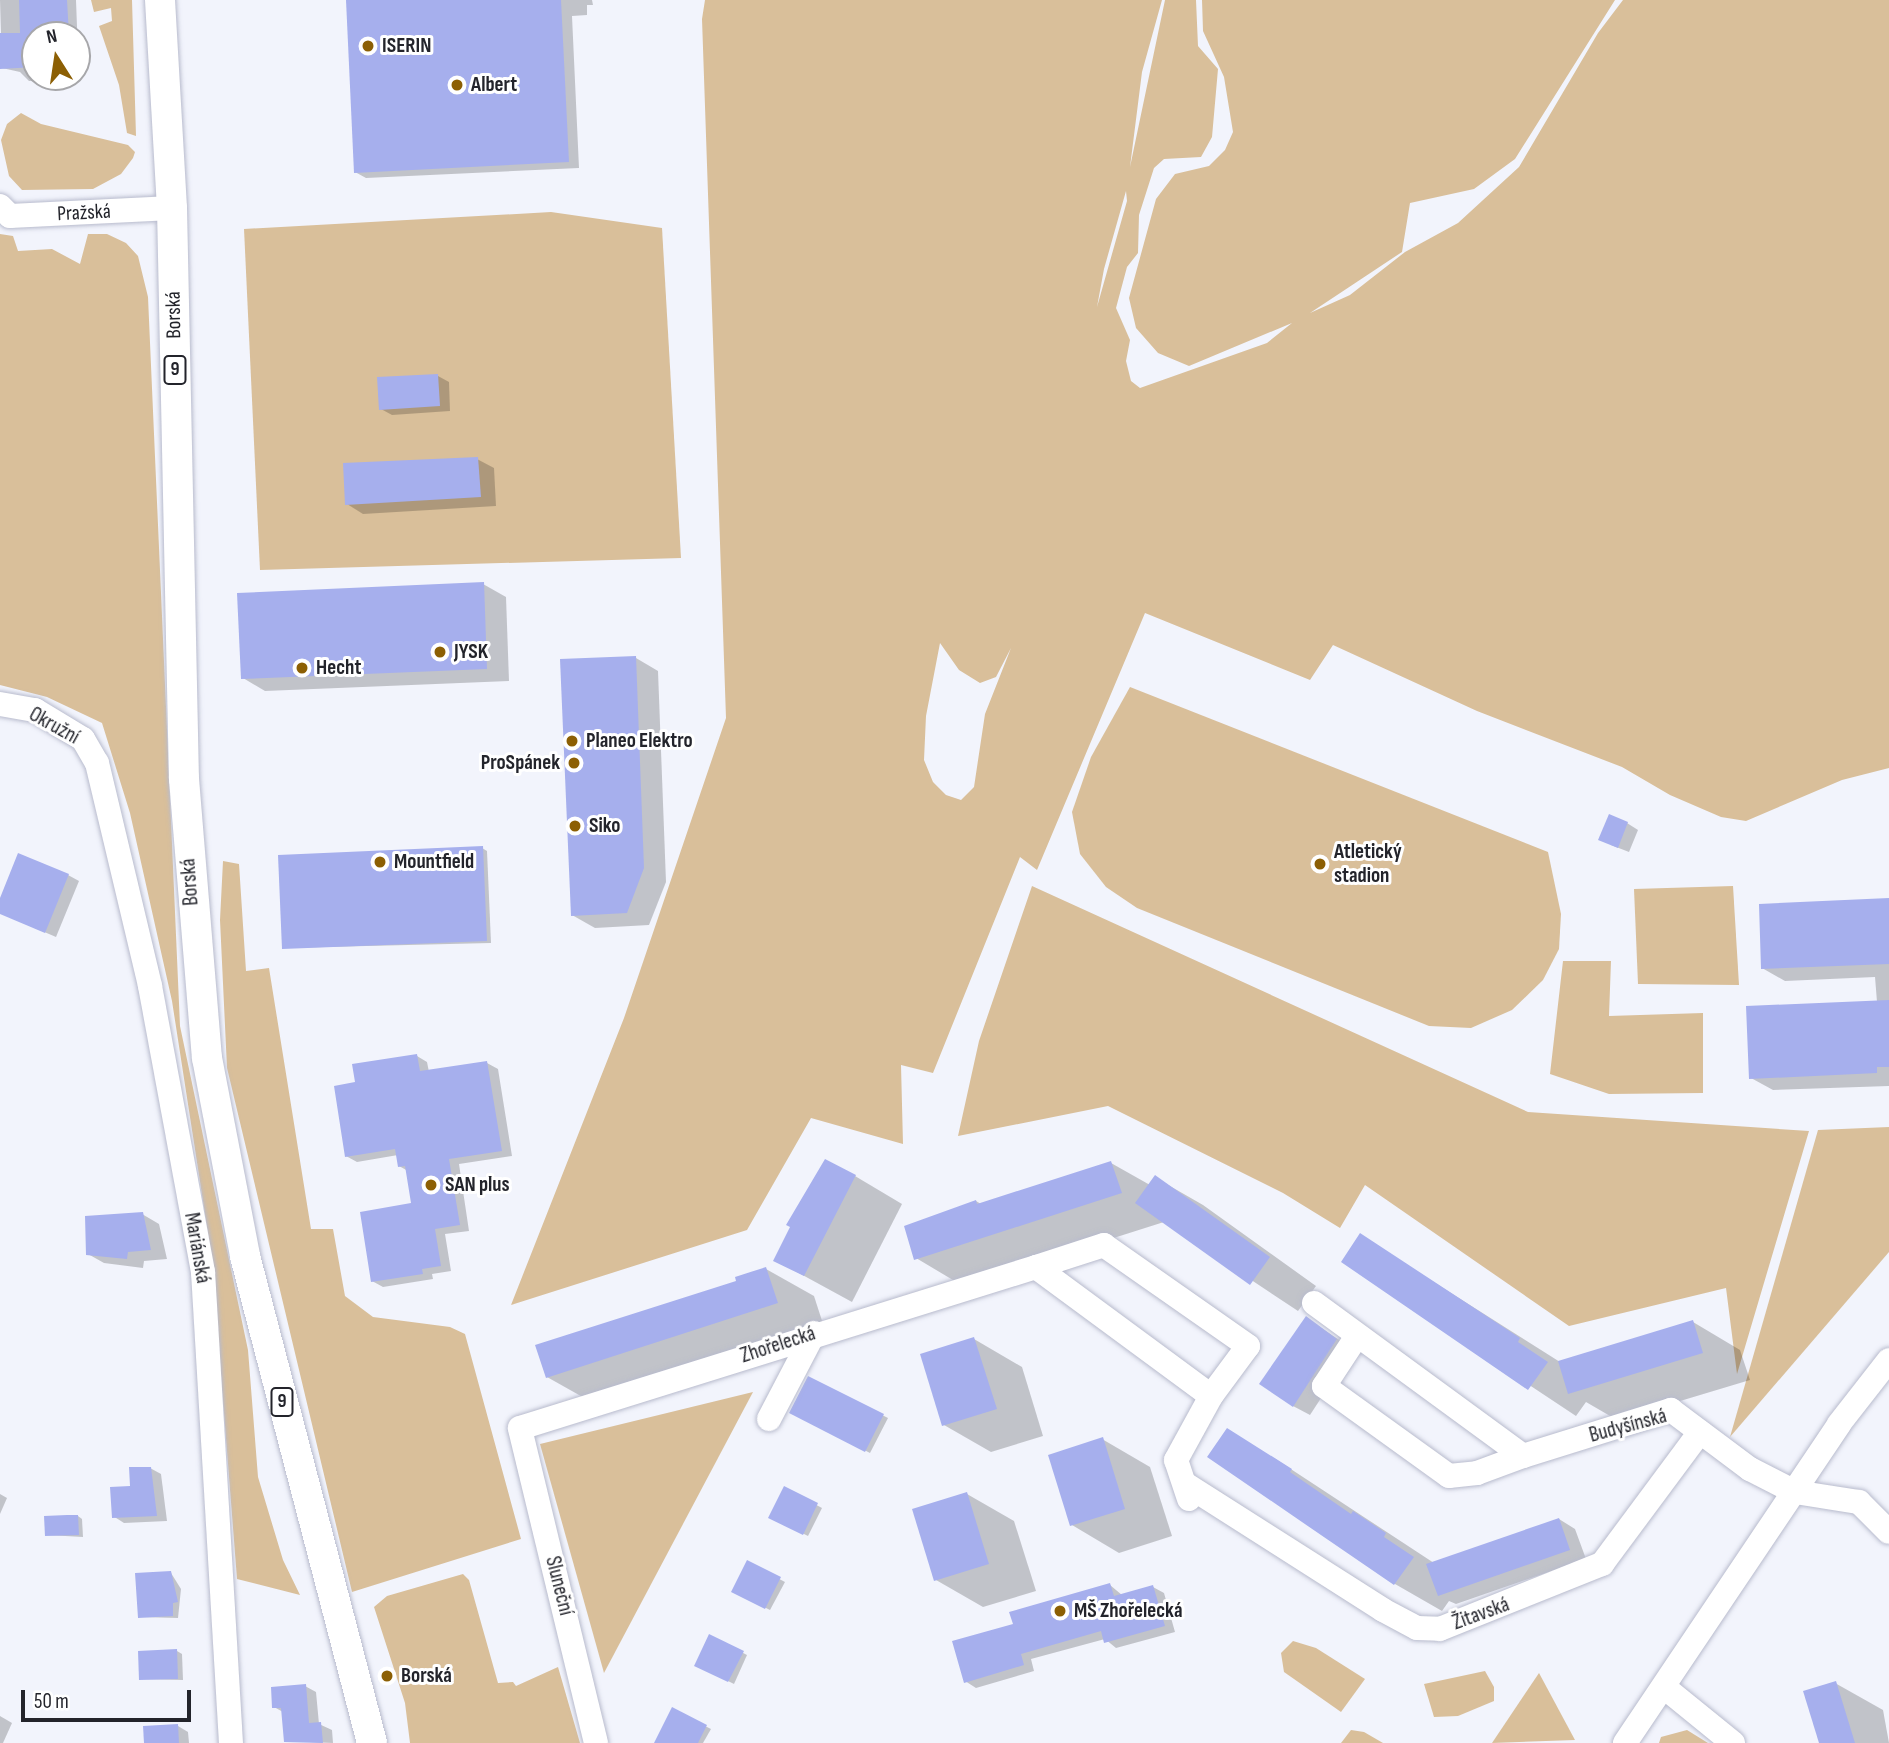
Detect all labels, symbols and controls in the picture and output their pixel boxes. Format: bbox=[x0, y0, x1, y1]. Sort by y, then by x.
north arrow bbox=[21, 21, 91, 91]
text: N bbox=[45, 25, 59, 49]
place label: ISERIN bbox=[382, 33, 431, 59]
marker: ISERIN bbox=[360, 38, 376, 54]
place label: Albert bbox=[471, 72, 517, 98]
marker: Albert bbox=[449, 77, 465, 93]
street label: Pražská bbox=[56, 199, 112, 227]
street label: Borská bbox=[161, 291, 187, 339]
road number: 9 bbox=[163, 354, 187, 386]
place label: JYSK bbox=[454, 639, 488, 665]
marker: JYSK bbox=[432, 644, 448, 660]
place label: Hecht bbox=[316, 655, 361, 681]
marker: Hecht bbox=[294, 660, 310, 676]
street label: Okružní bbox=[24, 702, 84, 750]
place label: Planeo Elektro bbox=[586, 728, 693, 754]
marker: Planeo Elektro bbox=[564, 733, 580, 749]
place label: ProSpánek bbox=[481, 750, 560, 776]
marker: ProSpánek bbox=[566, 755, 582, 771]
place label: Siko bbox=[589, 813, 620, 839]
marker: Siko bbox=[567, 818, 583, 834]
place label: Atletický stadion bbox=[1334, 839, 1402, 889]
place label: Mountfield bbox=[394, 849, 474, 875]
marker: Mountfield bbox=[372, 854, 388, 870]
marker: Atletický stadion bbox=[1312, 856, 1328, 872]
street label: Borská bbox=[176, 857, 204, 907]
place label: SAN plus bbox=[445, 1172, 510, 1198]
marker: SAN plus bbox=[423, 1177, 439, 1193]
street label: Mariánská bbox=[178, 1211, 216, 1285]
street label: Zhořelecká bbox=[737, 1321, 819, 1369]
road number: 9 bbox=[270, 1386, 294, 1418]
street label: Budyšínská bbox=[1587, 1404, 1669, 1448]
street label: Sluneční bbox=[539, 1554, 579, 1618]
street label: Žitavská bbox=[1449, 1592, 1513, 1636]
place label: MŠ Zhořelecká bbox=[1074, 1598, 1182, 1624]
marker: MŠ Zhořelecká bbox=[1052, 1603, 1068, 1619]
place label: Borská bbox=[401, 1663, 452, 1689]
marker: Borská bbox=[379, 1668, 395, 1684]
scale bar bbox=[24, 1676, 194, 1720]
text: 50 m bbox=[34, 1689, 69, 1714]

